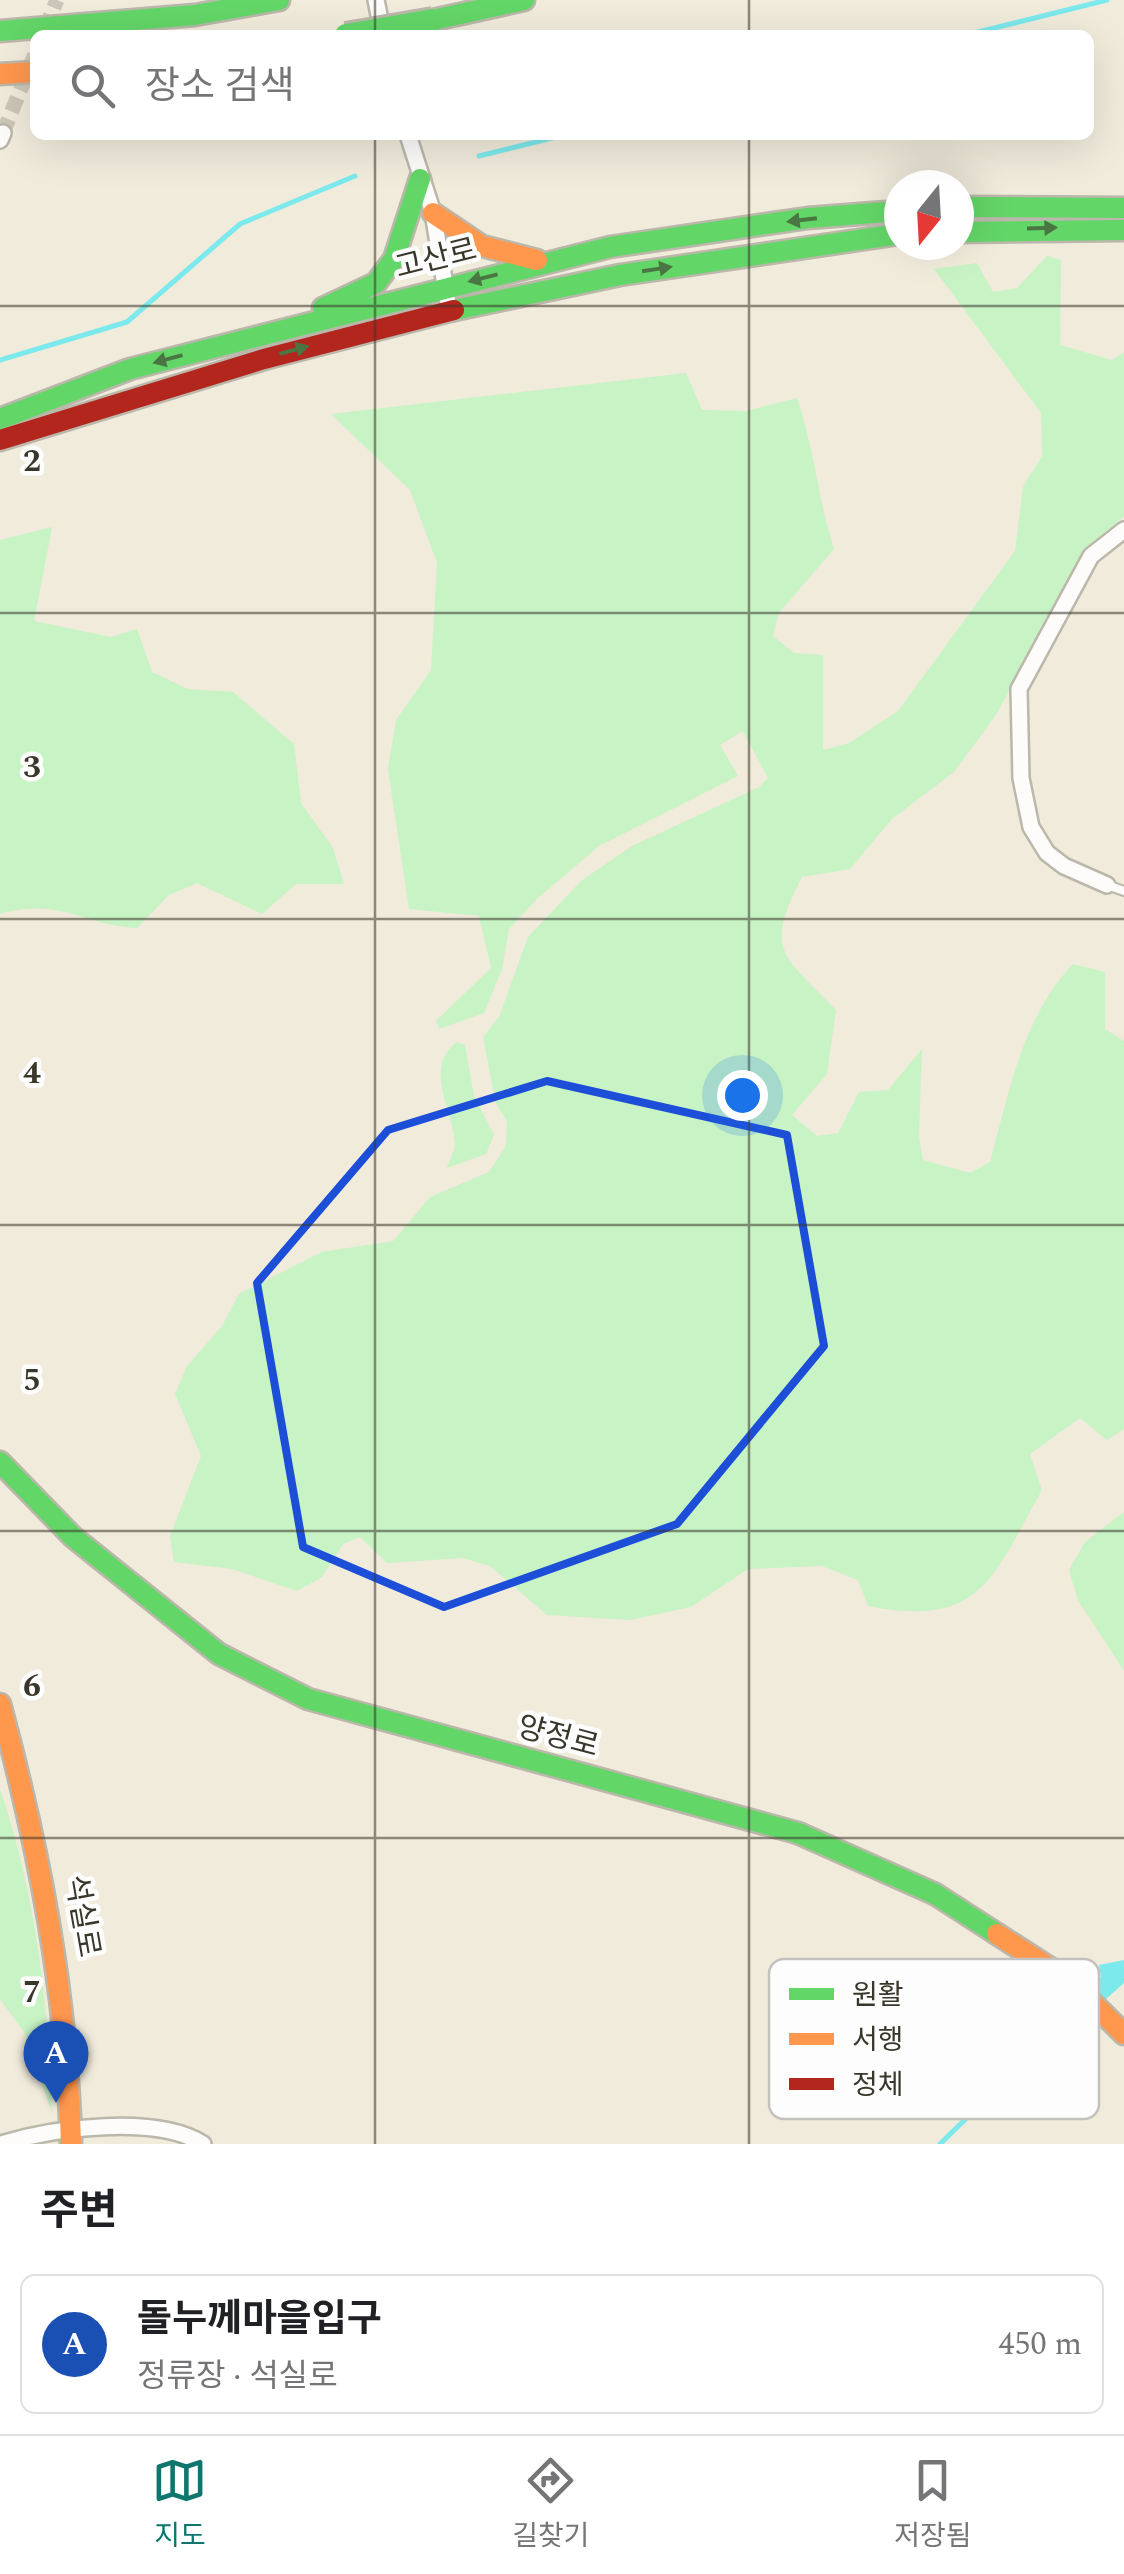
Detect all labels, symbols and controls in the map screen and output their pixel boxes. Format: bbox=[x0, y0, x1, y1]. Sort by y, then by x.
search box bbox=[30, 30, 1094, 140]
icon: search bbox=[65, 58, 120, 113]
text: 장소 검색 bbox=[145, 58, 294, 116]
north arrow bbox=[884, 170, 974, 260]
one-way arrow bbox=[785, 212, 817, 228]
one-way arrow bbox=[1026, 220, 1058, 236]
street label: 고산로 bbox=[390, 227, 482, 291]
one-way arrow bbox=[642, 260, 674, 276]
one-way arrow bbox=[467, 271, 498, 286]
one-way arrow bbox=[279, 341, 310, 357]
one-way arrow bbox=[152, 351, 183, 367]
text: 2 bbox=[23, 437, 41, 486]
text: 3 bbox=[23, 743, 41, 792]
text: 4 bbox=[23, 1049, 41, 1098]
your location bbox=[717, 1070, 768, 1121]
text: 5 bbox=[23, 1356, 41, 1405]
text: 6 bbox=[23, 1662, 41, 1711]
street label: 양정로 bbox=[512, 1704, 604, 1770]
street label: 석실로 bbox=[52, 1871, 112, 1961]
legend bbox=[769, 1959, 1099, 2119]
text: 7 bbox=[23, 1968, 41, 2017]
text: 원활 bbox=[852, 1974, 904, 2017]
text: 서행 bbox=[852, 2019, 904, 2062]
pin: A bbox=[23, 2020, 88, 2103]
text: 정체 bbox=[852, 2064, 904, 2107]
text: 주변 bbox=[40, 2180, 117, 2243]
text: 돌누께마을입구 bbox=[137, 2291, 382, 2349]
text: A bbox=[62, 2320, 87, 2369]
text: 450 m bbox=[998, 2320, 1082, 2369]
text: 정류장 · 석실로 bbox=[137, 2352, 338, 2401]
tab: 지도 bbox=[152, 2453, 207, 2558]
tab: 길찾기 bbox=[512, 2453, 590, 2558]
tab: 저장됨 bbox=[894, 2453, 972, 2558]

